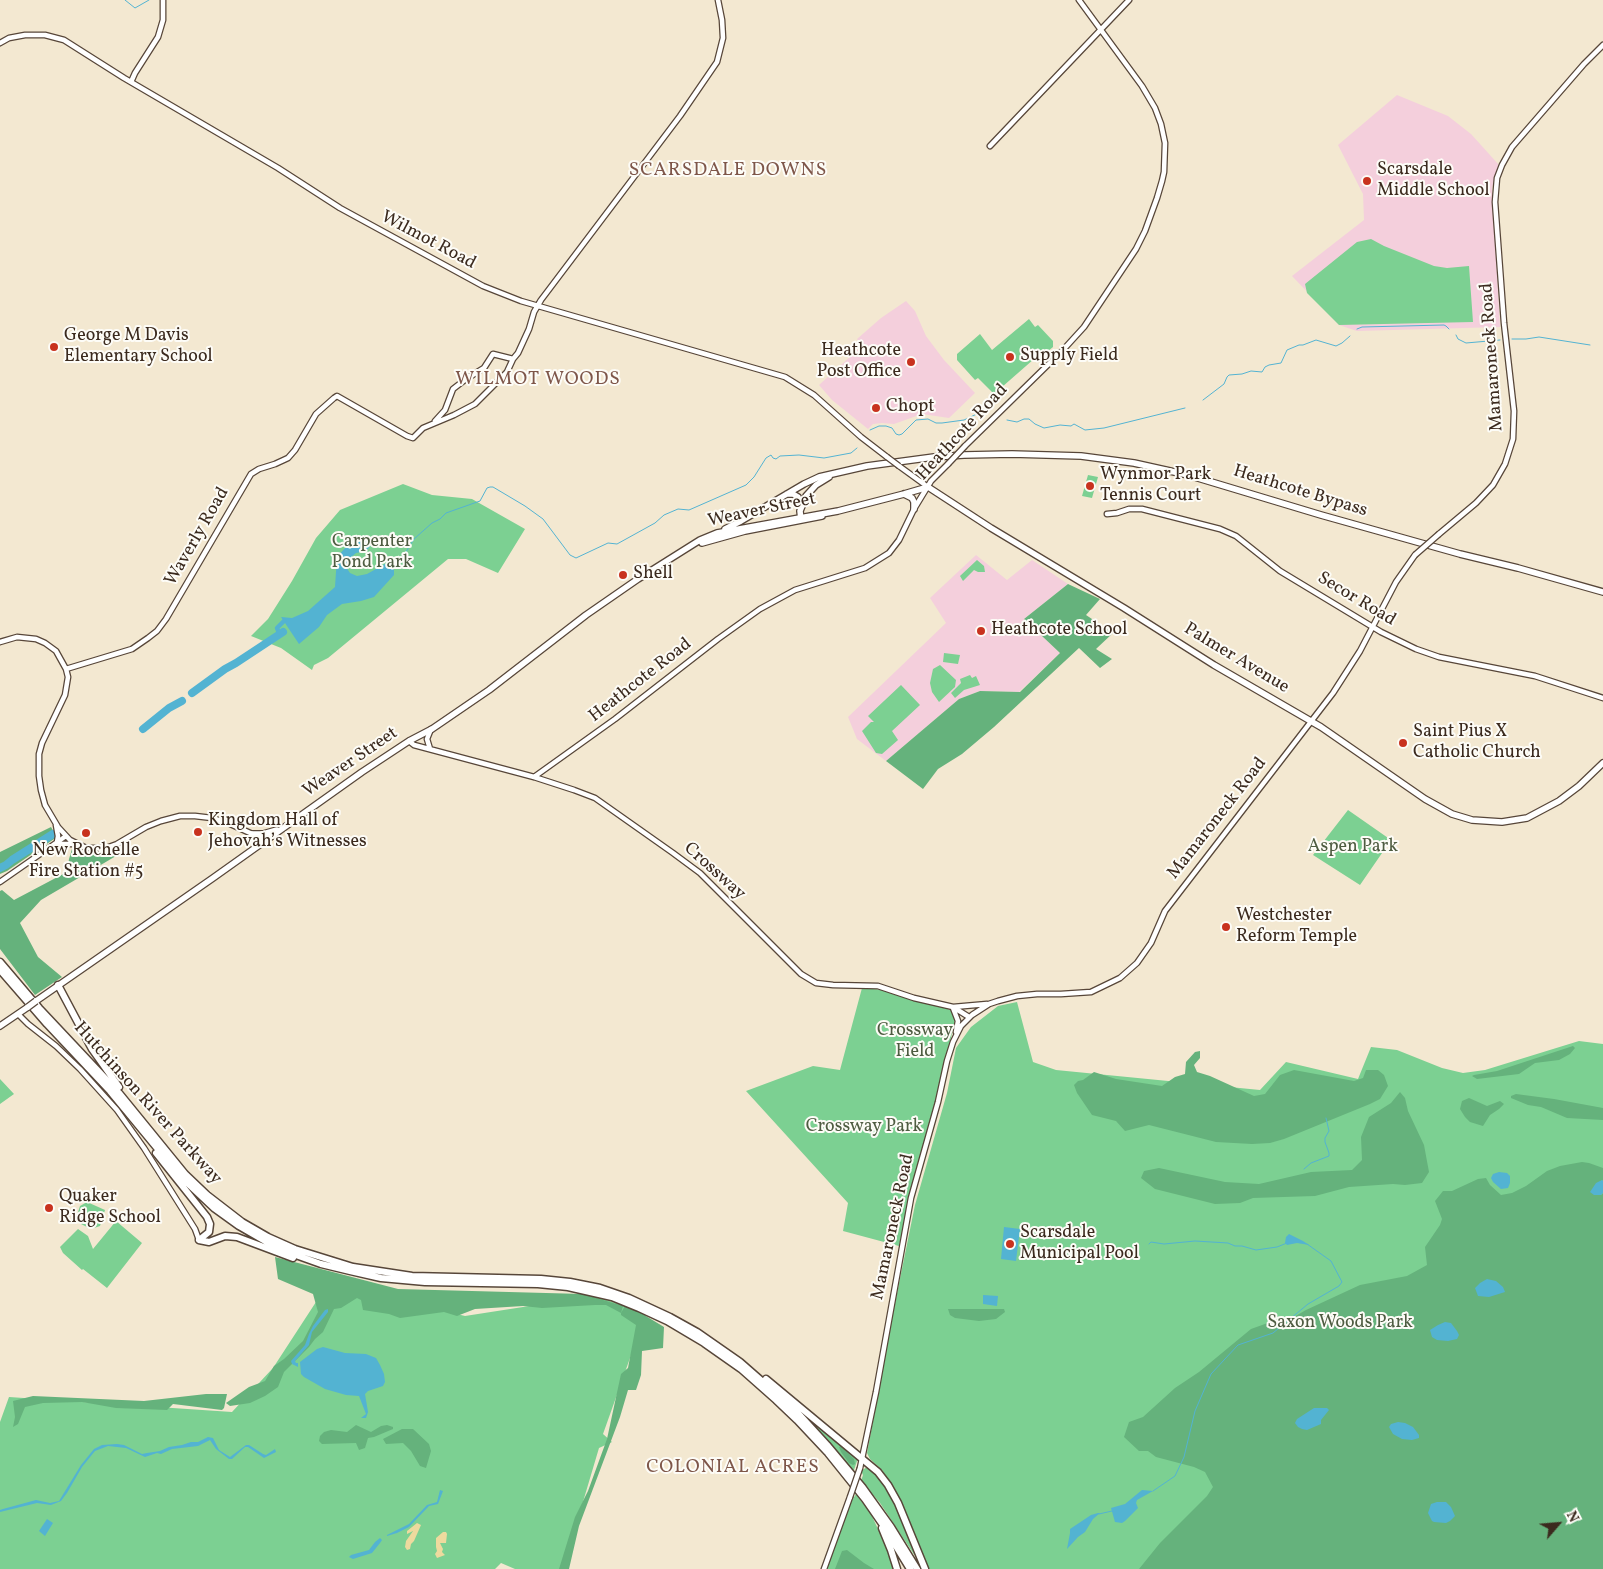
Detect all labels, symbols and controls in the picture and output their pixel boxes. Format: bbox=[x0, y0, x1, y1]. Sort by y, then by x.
place label: Scarsdale Middle School bbox=[1377, 160, 1490, 202]
district label: SCARSDALE DOWNS bbox=[627, 161, 829, 183]
marker: Scarsdale Middle School bbox=[1361, 175, 1373, 187]
street label: Wilmot Road bbox=[377, 207, 479, 275]
street label: Mamaroneck Road bbox=[1477, 282, 1509, 432]
place label: George M Davis Elementary School bbox=[64, 326, 213, 368]
marker: George M Davis Elementary School bbox=[48, 341, 60, 353]
place label: Heathcote Post Office bbox=[817, 341, 901, 384]
place label: Supply Field bbox=[1020, 346, 1118, 368]
marker: Supply Field bbox=[1004, 351, 1016, 363]
marker: Heathcote Post Office bbox=[905, 356, 917, 368]
district label: WILMOT WOODS bbox=[454, 370, 622, 392]
street label: Heathcote Road bbox=[913, 380, 1013, 486]
place label: Chopt bbox=[886, 397, 935, 419]
marker: Chopt bbox=[870, 402, 882, 414]
street label: Heathcote Bypass bbox=[1230, 461, 1370, 523]
place label: Wynmor Park Tennis Court bbox=[1100, 465, 1211, 508]
marker: Wynmor Park Tennis Court bbox=[1084, 480, 1096, 492]
street label: Waverly Road bbox=[161, 484, 235, 590]
street label: Weaver Street bbox=[706, 489, 818, 533]
park label: Carpenter Pond Park bbox=[332, 532, 412, 574]
place label: Shell bbox=[633, 564, 673, 586]
street label: Secor Road bbox=[1313, 568, 1399, 632]
marker: Shell bbox=[617, 569, 629, 581]
street label: Palmer Avenue bbox=[1179, 619, 1293, 699]
place label: Heathcote School bbox=[991, 620, 1127, 642]
marker: Heathcote School bbox=[975, 625, 987, 637]
street label: Heathcote Road bbox=[585, 634, 697, 728]
place label: Saint Pius X Catholic Church bbox=[1413, 722, 1541, 764]
street label: Weaver Street bbox=[299, 723, 403, 803]
marker: Saint Pius X Catholic Church bbox=[1397, 737, 1409, 749]
street label: Mamaroneck Road bbox=[1164, 754, 1272, 884]
place label: Kingdom Hall of Jehovah’s Witnesses bbox=[208, 811, 367, 854]
marker: Kingdom Hall of Jehovah’s Witnesses bbox=[192, 826, 204, 838]
marker: New Rochelle Fire Station #5 bbox=[80, 827, 92, 839]
park label: Aspen Park bbox=[1308, 837, 1398, 859]
street label: Crossway bbox=[679, 839, 749, 905]
place label: New Rochelle Fire Station #5 bbox=[29, 841, 143, 884]
place label: Westchester Reform Temple bbox=[1236, 906, 1357, 949]
marker: Westchester Reform Temple bbox=[1220, 921, 1232, 933]
street label: Hutchinson River Parkway bbox=[68, 1018, 226, 1190]
park label: Crossway Field bbox=[877, 1021, 953, 1064]
park label: Crossway Park bbox=[806, 1117, 922, 1139]
street label: Mamaroneck Road bbox=[868, 1152, 920, 1302]
place label: Quaker Ridge School bbox=[59, 1187, 161, 1230]
marker: Quaker Ridge School bbox=[43, 1202, 55, 1214]
place label: Scarsdale Municipal Pool bbox=[1020, 1223, 1139, 1266]
marker: Scarsdale Municipal Pool bbox=[1004, 1238, 1016, 1250]
park label: Saxon Woods Park bbox=[1267, 1313, 1413, 1335]
district label: COLONIAL ACRES bbox=[645, 1458, 821, 1480]
north arrow bbox=[1533, 1499, 1583, 1549]
text: N bbox=[1561, 1508, 1583, 1526]

